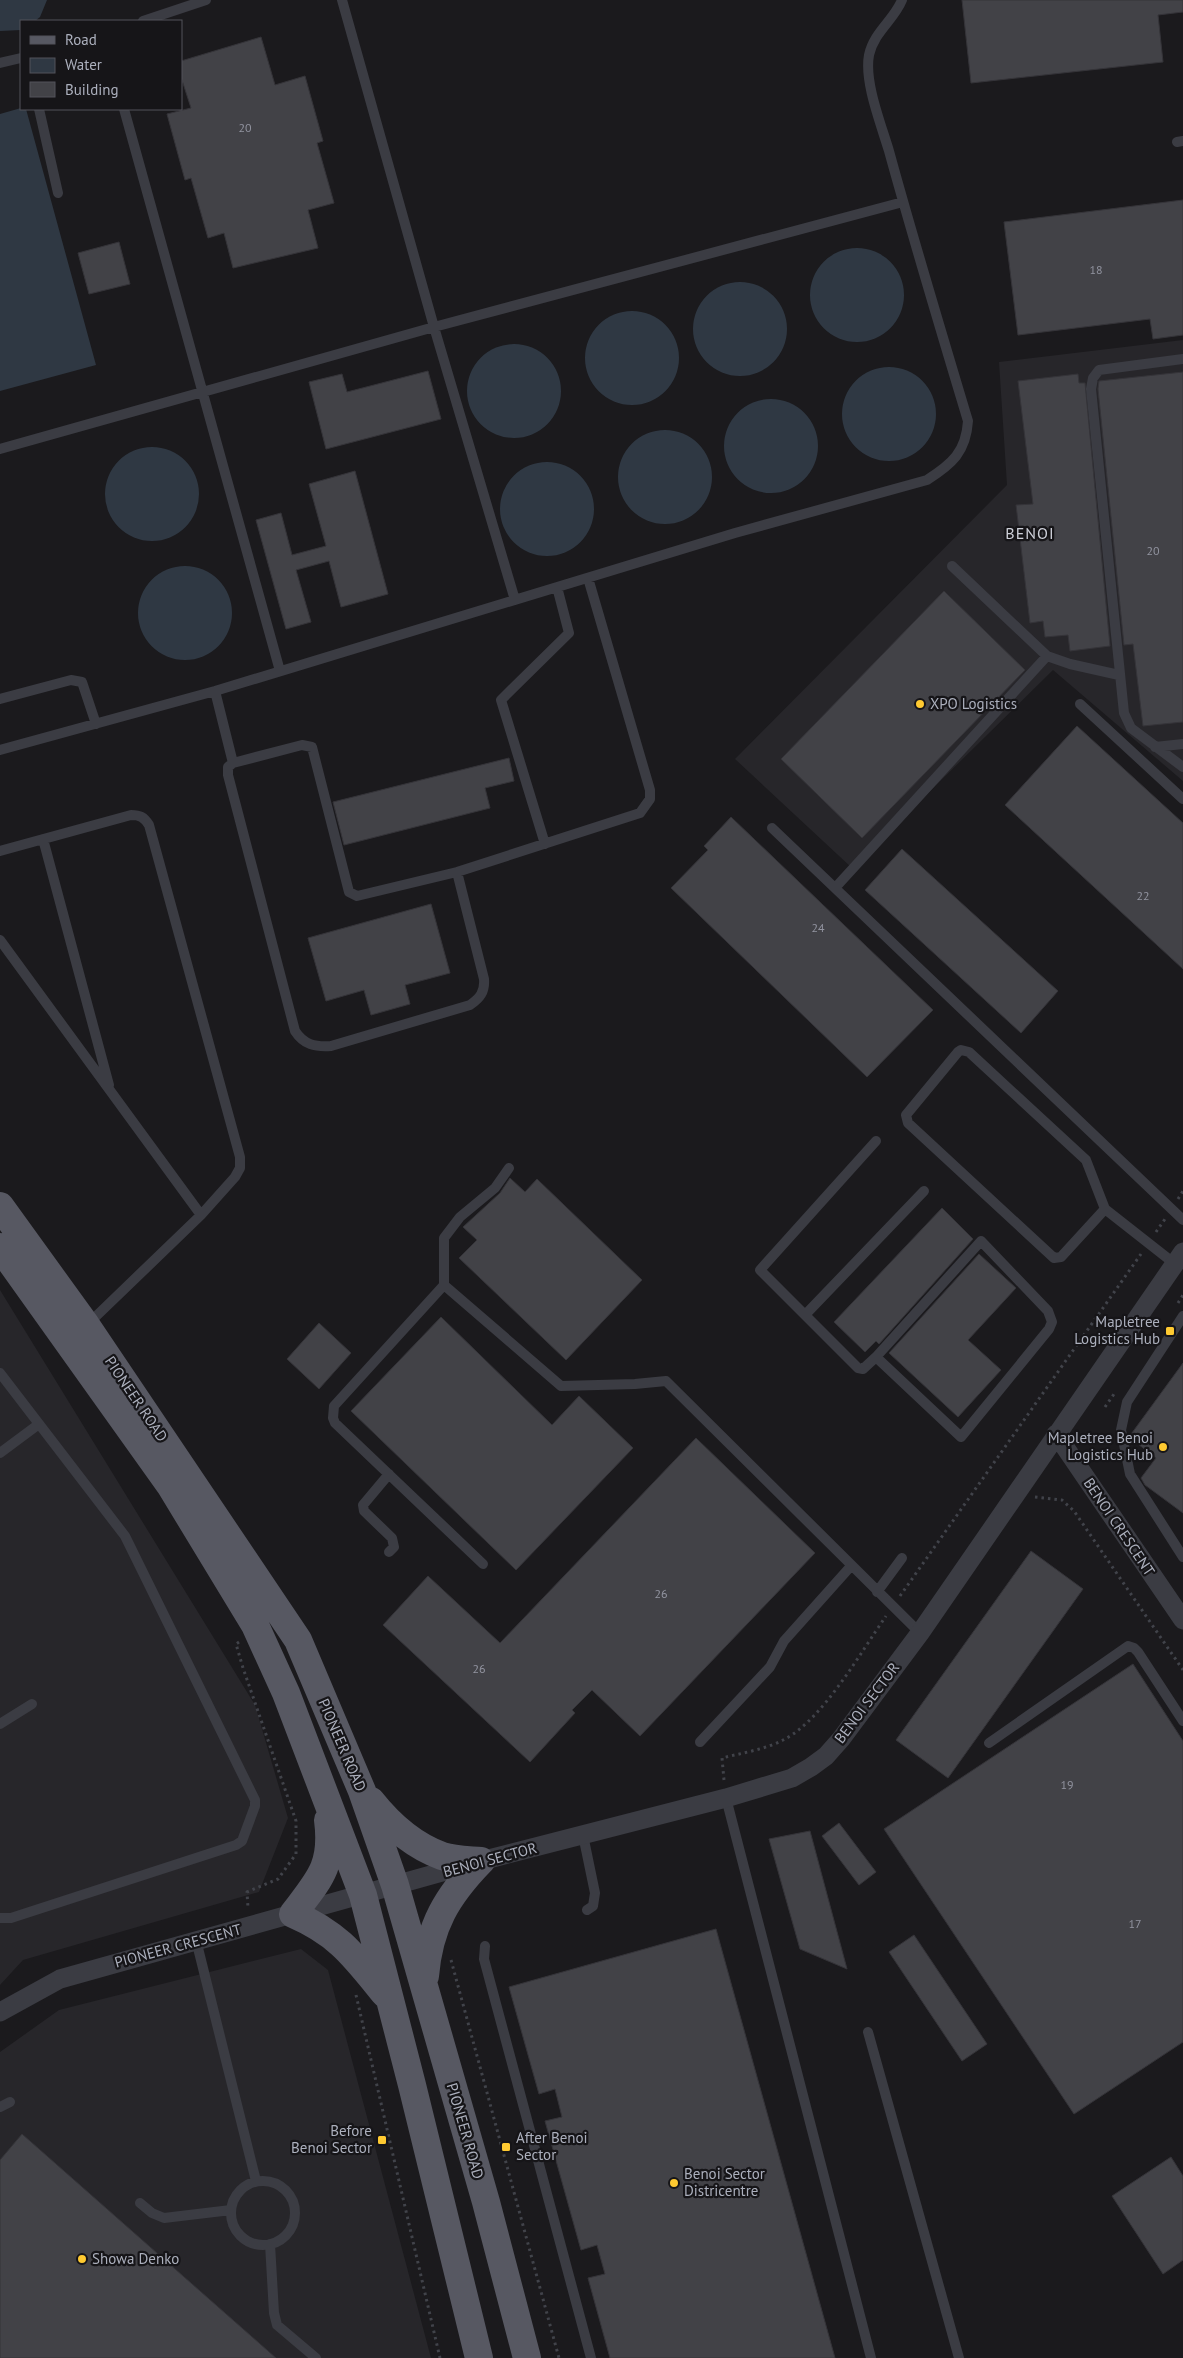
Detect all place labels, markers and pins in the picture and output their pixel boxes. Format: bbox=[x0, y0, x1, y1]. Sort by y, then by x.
place label: XPO Logistics bbox=[930, 694, 1017, 713]
marker: XPO Logistics bbox=[914, 698, 926, 710]
place label: Mapletree Logistics Hub bbox=[1074, 1312, 1160, 1348]
marker: Mapletree Logistics Hub bbox=[1164, 1325, 1176, 1337]
place label: Mapletree Benoi Logistics Hub bbox=[1048, 1428, 1153, 1464]
marker: Mapletree Benoi Logistics Hub bbox=[1157, 1441, 1169, 1453]
place label: Before Benoi Sector bbox=[291, 2121, 372, 2157]
place label: After Benoi Sector bbox=[516, 2128, 588, 2164]
marker: Before Benoi Sector bbox=[376, 2134, 388, 2146]
marker: After Benoi Sector bbox=[500, 2141, 512, 2153]
place label: Benoi Sector Districentre bbox=[684, 2164, 765, 2200]
marker: Benoi Sector Districentre bbox=[668, 2177, 680, 2189]
place label: Showa Denko bbox=[92, 2249, 179, 2268]
marker: Showa Denko bbox=[76, 2253, 88, 2265]

